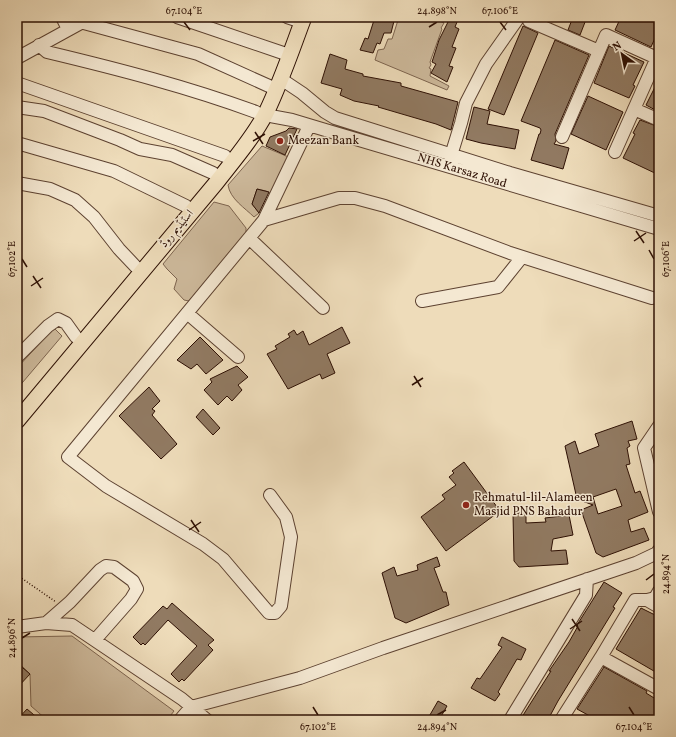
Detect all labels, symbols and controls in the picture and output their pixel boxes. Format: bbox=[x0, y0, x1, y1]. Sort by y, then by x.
text: 67.104°E bbox=[166, 4, 202, 18]
text: 24.898°N bbox=[417, 4, 458, 18]
text: 67.106°E bbox=[482, 4, 518, 18]
north arrow bbox=[602, 34, 642, 74]
text: N bbox=[610, 38, 625, 55]
place label: Meezan Bank bbox=[288, 133, 359, 149]
marker: Meezan Bank bbox=[275, 136, 285, 146]
street label: NHS Karsaz Road bbox=[415, 150, 509, 192]
street label: اسٹیڈیم روڈ bbox=[156, 206, 200, 253]
text: 67.102°E bbox=[5, 241, 19, 277]
text: 67.106°E bbox=[659, 241, 673, 277]
place label: Rehmatul-lil-Alameen Masjid PNS Bahadur bbox=[474, 490, 593, 520]
marker: Rehmatul-lil-Alameen Masjid PNS Bahadur bbox=[461, 500, 471, 510]
text: 24.894°N bbox=[659, 553, 673, 594]
text: 24.896°N bbox=[5, 617, 19, 658]
text: 67.102°E bbox=[300, 720, 336, 734]
text: 24.894°N bbox=[417, 720, 458, 734]
text: 67.104°E bbox=[616, 720, 652, 734]

